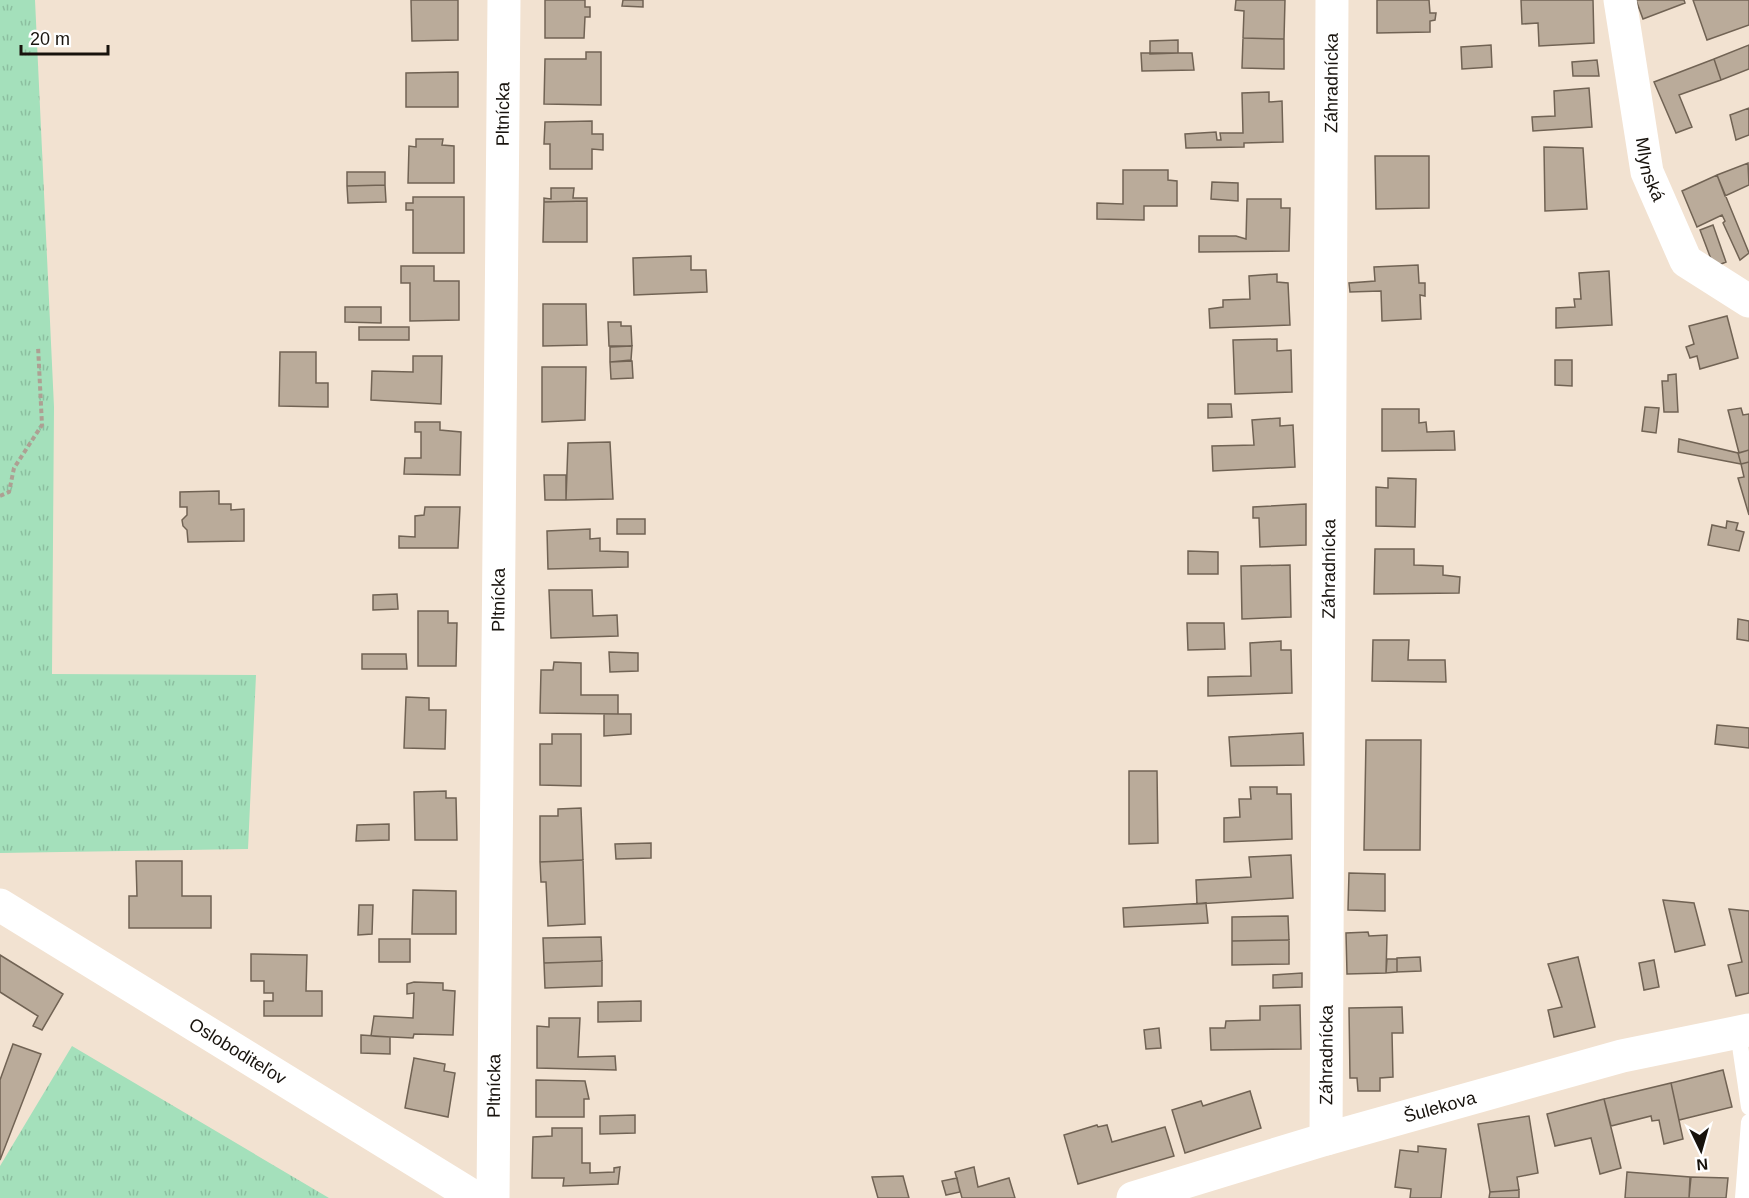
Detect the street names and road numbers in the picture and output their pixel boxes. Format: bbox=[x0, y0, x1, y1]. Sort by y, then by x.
street label: Záhradnícka bbox=[1321, 32, 1342, 133]
street label: Pltnícka bbox=[493, 81, 513, 146]
street label: Mlynská bbox=[1632, 136, 1669, 205]
street label: Záhradnícka bbox=[1319, 518, 1339, 619]
street label: Pltnícka bbox=[488, 567, 509, 632]
street label: Záhradnícka bbox=[1316, 1004, 1337, 1105]
street label: Osloboditeľov bbox=[185, 1014, 290, 1089]
street label: Pltnícka bbox=[484, 1053, 504, 1118]
street label: Šulekova bbox=[1401, 1087, 1479, 1127]

